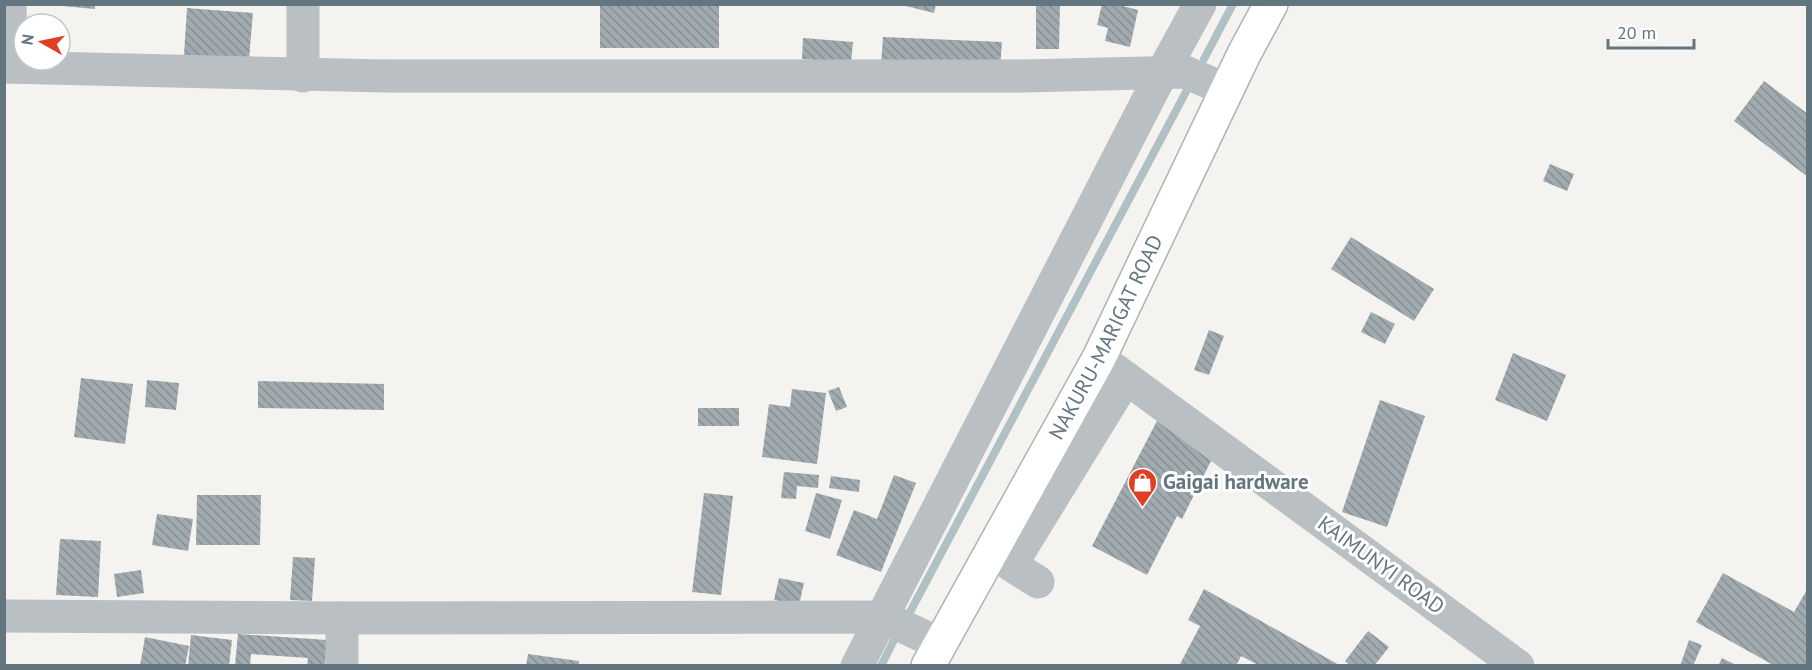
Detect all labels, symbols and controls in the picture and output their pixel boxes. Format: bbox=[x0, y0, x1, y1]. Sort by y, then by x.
north arrow bbox=[12, 12, 72, 72]
scale bar bbox=[1608, 12, 1694, 50]
text: 20 m bbox=[1617, 21, 1656, 44]
text: N bbox=[16, 33, 38, 46]
street label: NAKURU-MARIGAT ROAD bbox=[1042, 230, 1169, 444]
shop icon: Gaigai hardware bbox=[1126, 466, 1158, 508]
place label: Gaigai hardware bbox=[1163, 468, 1309, 495]
street label: KAIMUNYI ROAD bbox=[1313, 510, 1450, 620]

